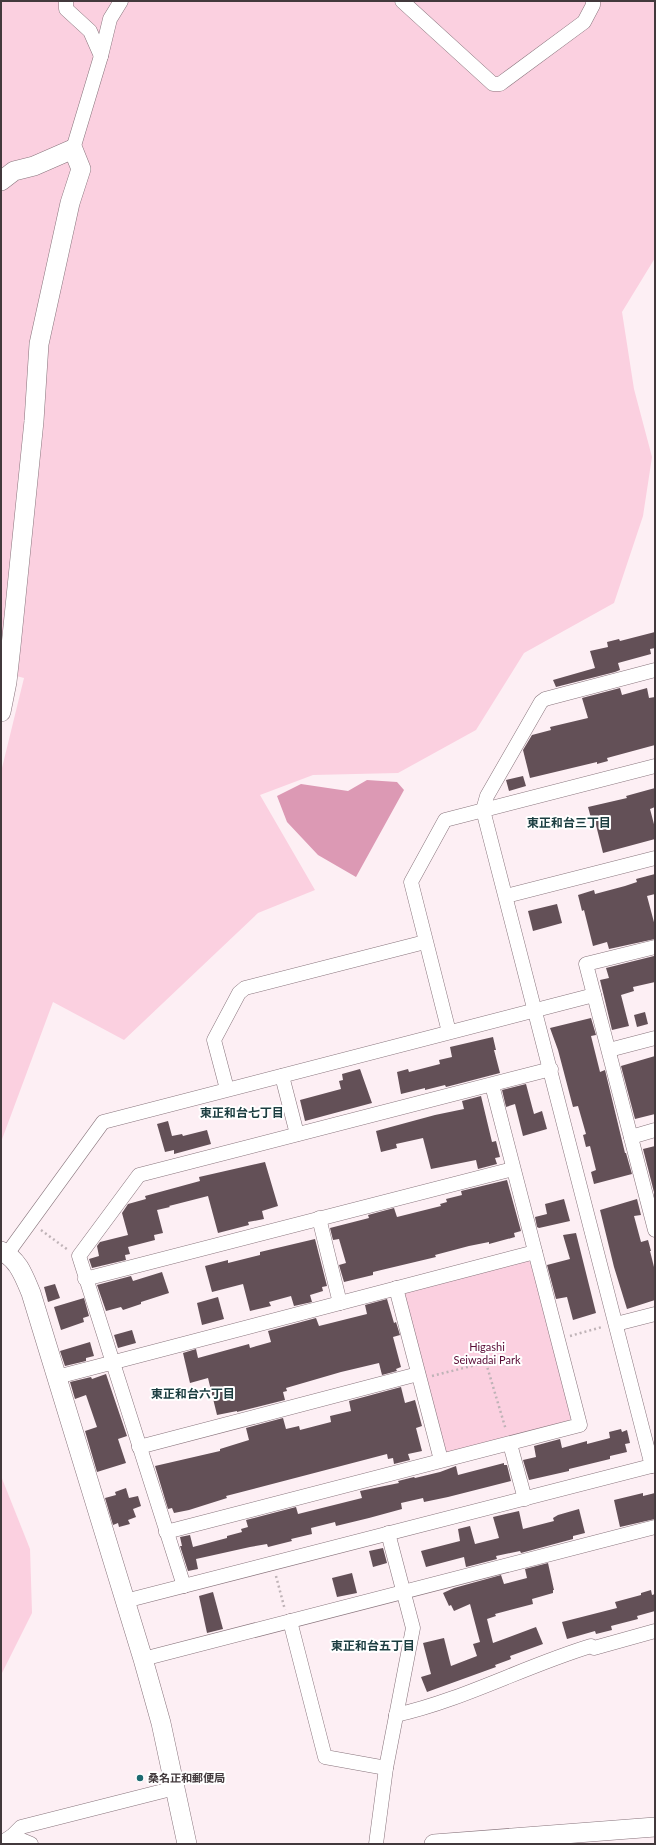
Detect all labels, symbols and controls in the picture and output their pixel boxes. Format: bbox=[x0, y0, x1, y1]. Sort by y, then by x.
district label: 東正和台三丁目 bbox=[527, 815, 611, 830]
district label: 東正和台七丁目 bbox=[200, 1105, 284, 1120]
park label: Higashi Seiwadai Park bbox=[454, 1340, 521, 1366]
district label: 東正和台六丁目 bbox=[151, 1386, 235, 1401]
district label: 東正和台五丁目 bbox=[331, 1638, 415, 1653]
place label: 桑名正和郵便局 bbox=[148, 1771, 225, 1784]
marker: 桑名正和郵便局 bbox=[135, 1773, 145, 1783]

